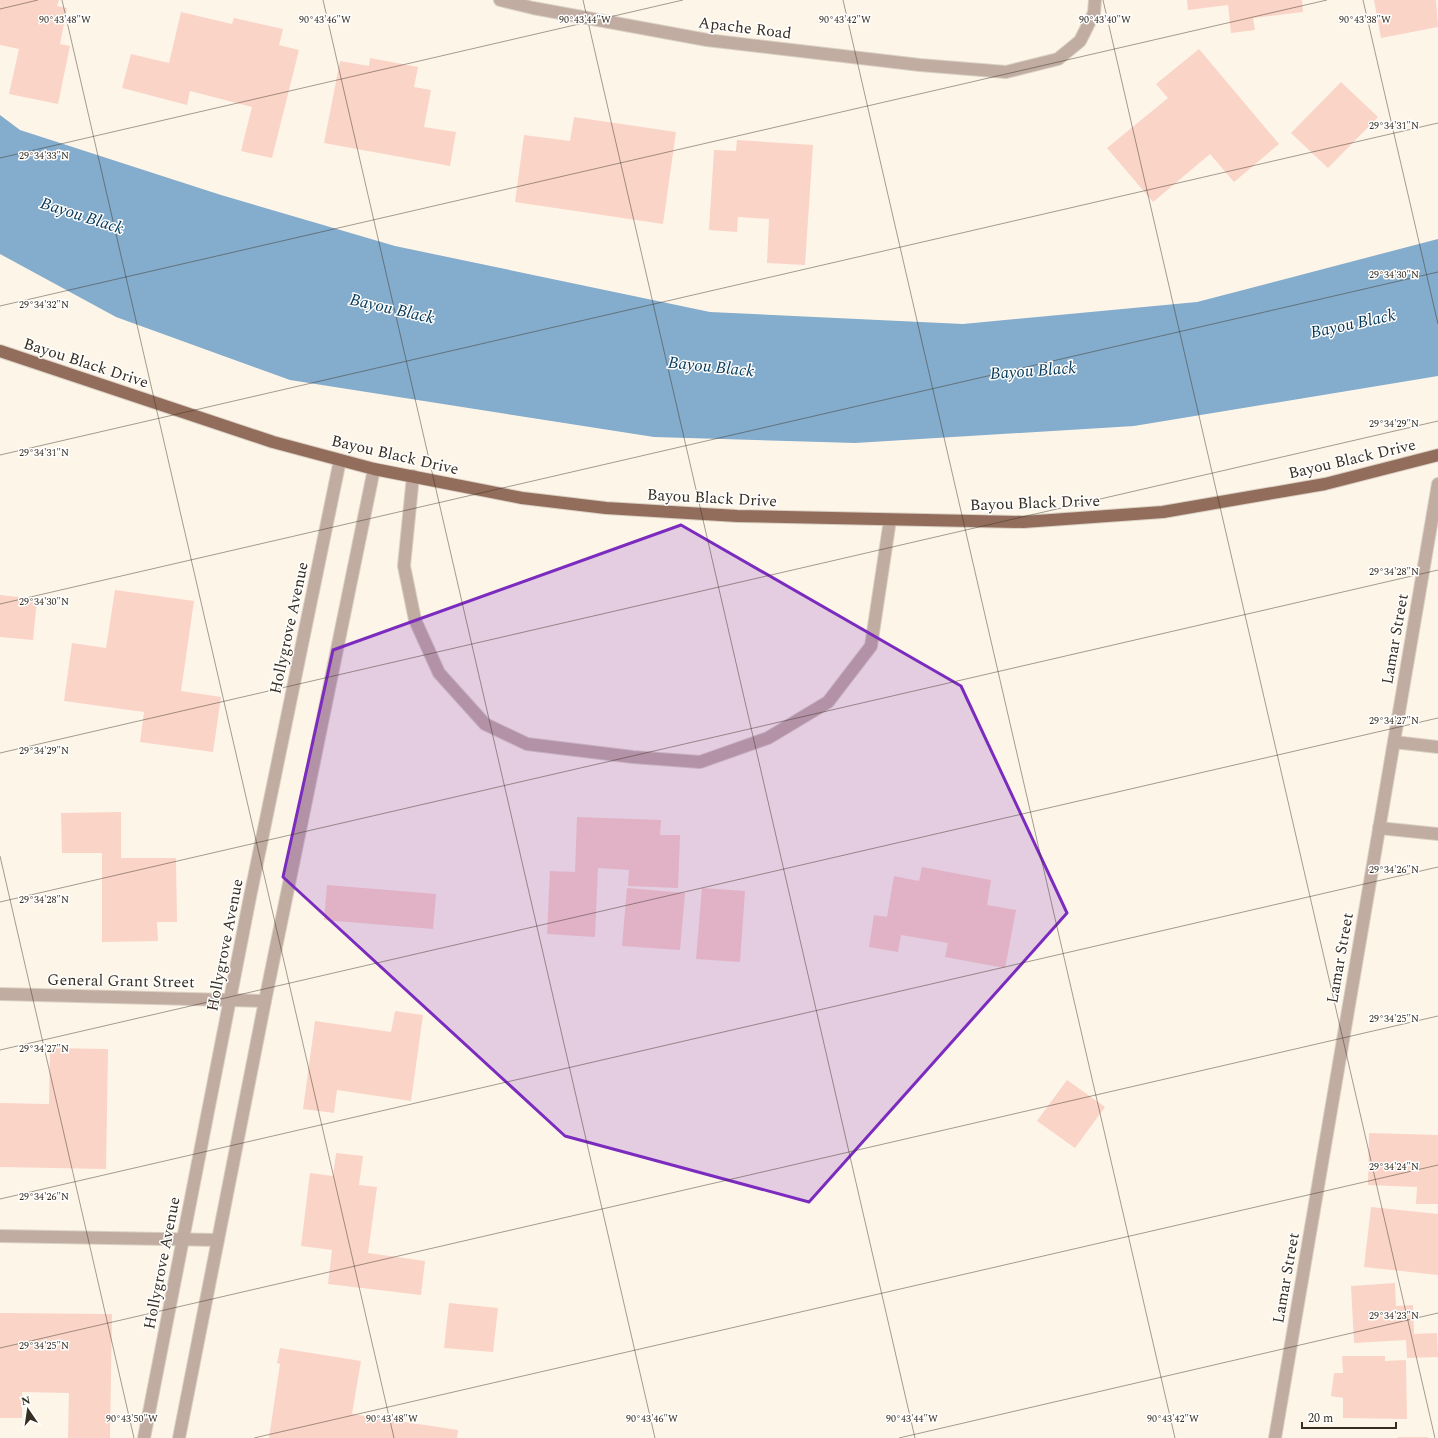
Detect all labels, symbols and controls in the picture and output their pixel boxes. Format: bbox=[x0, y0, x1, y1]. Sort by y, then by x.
street label: Apache Road bbox=[697, 10, 793, 46]
text: 90°43'48"W bbox=[39, 12, 91, 28]
text: 90°43'46"W bbox=[299, 12, 351, 28]
text: 90°43'44"W bbox=[559, 12, 611, 28]
text: 90°43'42"W bbox=[819, 12, 871, 28]
text: 90°43'40"W bbox=[1079, 12, 1131, 28]
text: 90°43'38"W bbox=[1339, 12, 1391, 28]
text: 29°34'31"N bbox=[1369, 118, 1419, 134]
text: 29°34'33"N bbox=[19, 148, 69, 164]
water label: Bayou Black bbox=[37, 190, 127, 242]
text: 29°34'30"N bbox=[1369, 267, 1419, 283]
water label: Bayou Black bbox=[347, 287, 437, 331]
text: 29°34'32"N bbox=[19, 297, 69, 313]
water label: Bayou Black bbox=[1308, 302, 1398, 346]
street label: Bayou Black Drive bbox=[20, 331, 152, 395]
water label: Bayou Black bbox=[667, 350, 755, 384]
water label: Bayou Black bbox=[989, 355, 1077, 387]
text: 29°34'29"N bbox=[1369, 416, 1419, 432]
street label: Bayou Black Drive bbox=[329, 429, 461, 481]
street label: Bayou Black Drive bbox=[1286, 433, 1418, 485]
text: 29°34'31"N bbox=[19, 445, 69, 461]
street label: Bayou Black Drive bbox=[646, 483, 778, 513]
street label: Bayou Black Drive bbox=[969, 489, 1101, 517]
street label: Hollygrove Avenue bbox=[263, 560, 315, 696]
text: 29°34'28"N bbox=[1369, 564, 1419, 580]
street label: Lamar Street bbox=[1375, 591, 1415, 686]
text: 29°34'30"N bbox=[19, 594, 69, 610]
text: 29°34'27"N bbox=[1369, 713, 1419, 729]
text: 29°34'29"N bbox=[19, 743, 69, 759]
text: 29°34'26"N bbox=[1369, 862, 1419, 878]
street label: Hollygrove Avenue bbox=[200, 877, 250, 1013]
text: 29°34'28"N bbox=[19, 892, 69, 908]
street label: Lamar Street bbox=[1320, 910, 1360, 1005]
street label: General Grant Street bbox=[47, 968, 195, 994]
text: 29°34'25"N bbox=[1369, 1011, 1419, 1027]
text: 29°34'27"N bbox=[19, 1041, 69, 1057]
text: 29°34'24"N bbox=[1369, 1159, 1419, 1175]
text: 29°34'26"N bbox=[19, 1189, 69, 1205]
street label: Hollygrove Avenue bbox=[137, 1195, 187, 1331]
street label: Lamar Street bbox=[1266, 1230, 1306, 1325]
text: 29°34'23"N bbox=[1369, 1308, 1419, 1324]
text: 29°34'25"N bbox=[19, 1338, 69, 1354]
north arrow bbox=[8, 1390, 48, 1430]
text: N bbox=[20, 1391, 32, 1410]
scale bar bbox=[1302, 1404, 1396, 1430]
text: 20 m bbox=[1308, 1409, 1333, 1428]
text: 90°43'50"W bbox=[106, 1411, 158, 1427]
text: 90°43'48"W bbox=[366, 1411, 418, 1427]
text: 90°43'46"W bbox=[626, 1411, 678, 1427]
text: 90°43'44"W bbox=[886, 1411, 938, 1427]
text: 90°43'42"W bbox=[1147, 1411, 1199, 1427]

